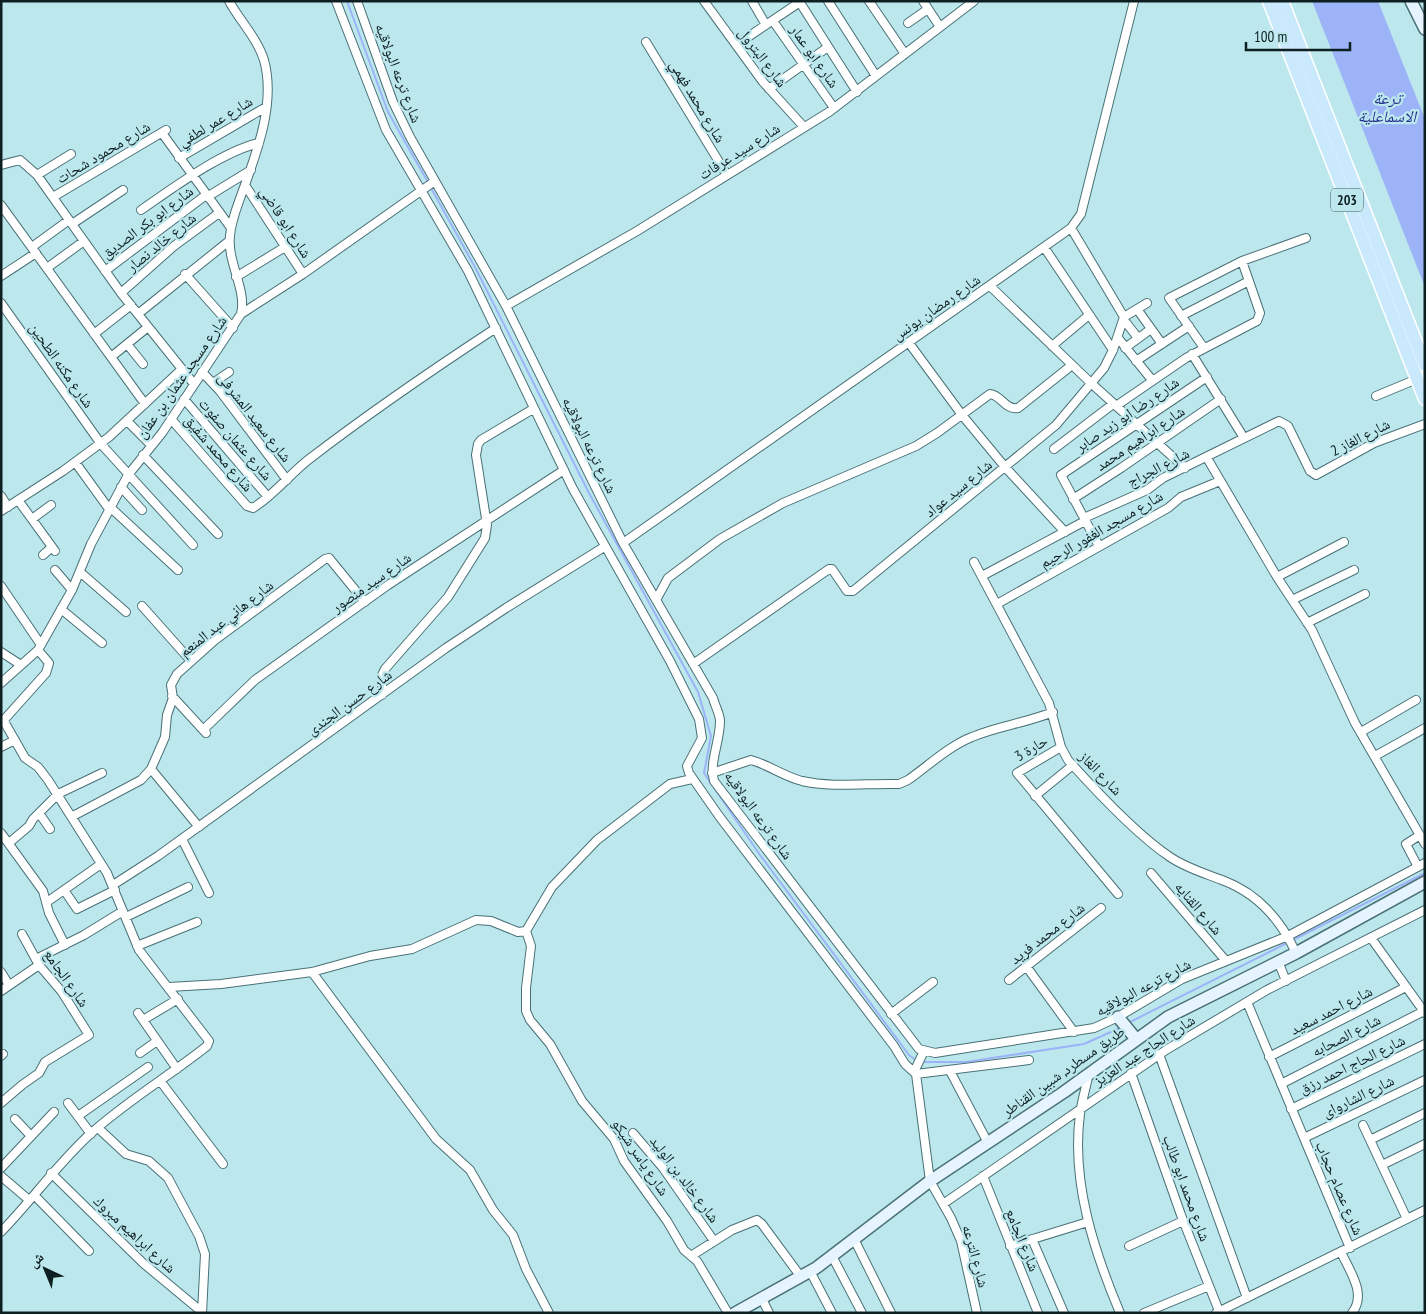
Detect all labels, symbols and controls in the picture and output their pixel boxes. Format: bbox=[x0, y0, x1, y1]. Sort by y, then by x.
street label: شارع ابو عمار bbox=[785, 20, 844, 92]
scale bar bbox=[1246, 20, 1350, 52]
street label: شارع ترعه البولاقيه bbox=[370, 21, 427, 126]
street label: شارع البترول bbox=[733, 23, 792, 91]
text: 100 m bbox=[1254, 27, 1287, 46]
street label: شارع محمد فهمي bbox=[663, 56, 730, 148]
water label: ترعة الاسماعلية bbox=[1358, 88, 1418, 126]
street label: شارع عمر لطفي bbox=[174, 91, 257, 153]
street label: شارع محمود شحات bbox=[53, 116, 154, 188]
street label: شارع سيد عرفات bbox=[695, 118, 784, 184]
street label: شارع ابو بكر الصديق bbox=[97, 181, 197, 264]
street label: شارع ابو قاضي bbox=[253, 183, 316, 263]
road number: 203 bbox=[1331, 188, 1363, 212]
street label: شارع خالد نصار bbox=[122, 208, 200, 277]
street label: شارع رمضان يونس bbox=[888, 270, 984, 345]
street label: شارع مسجد عثمان بن عفان bbox=[131, 312, 231, 443]
street label: شارع مكنه الطحين bbox=[25, 319, 99, 412]
street label: شارع سعيد المشرفى bbox=[213, 368, 296, 467]
street label: شارع رضا ابو زيد صابر bbox=[1071, 372, 1183, 457]
street label: شارع عثمان صفوت bbox=[194, 394, 277, 485]
street label: شارع ترعه البولاقيه bbox=[558, 394, 622, 497]
street label: شارع ابراهيم محمد bbox=[1092, 401, 1189, 476]
street label: شارع محمد شفيق bbox=[180, 411, 258, 496]
street label: شارع الغاز 2 bbox=[1327, 414, 1393, 461]
street label: شارع الجراج bbox=[1124, 443, 1193, 492]
street label: شارع سيد عواد bbox=[920, 455, 996, 522]
street label: شارع مسجد الغفور الرحيم bbox=[1036, 486, 1167, 573]
street label: شارع سيد منصور bbox=[327, 547, 415, 618]
street label: شارع هاني عبد المنعم bbox=[175, 575, 279, 663]
street label: شارع حسن الجندى bbox=[303, 665, 396, 740]
street label: حارة 3 bbox=[1011, 731, 1051, 765]
street label: شارع الغاز bbox=[1074, 746, 1127, 800]
street label: شارع ترعه البولاقيه bbox=[720, 767, 798, 864]
street label: شارع القنايه bbox=[1170, 877, 1227, 939]
street label: شارع محمد فريد bbox=[1006, 898, 1089, 969]
street label: شارع الجامع bbox=[39, 945, 94, 1011]
street label: شارع ترعه البولاقيه bbox=[1092, 954, 1194, 1021]
street label: شارع احمد سعيد bbox=[1287, 981, 1376, 1040]
street label: شارع الصحابه bbox=[1308, 1009, 1384, 1061]
street label: شارع الحاج عبد العزيز bbox=[1089, 1010, 1199, 1091]
street label: طريق مسطرد, شبين القناطر bbox=[997, 1021, 1129, 1122]
street label: شارع الحاج احمد رزق bbox=[1296, 1030, 1409, 1099]
street label: شارع الشارواى bbox=[1319, 1070, 1398, 1122]
street label: شارع ياسر شيكو bbox=[607, 1115, 674, 1200]
street label: شارع خالد بن الوليد bbox=[645, 1132, 724, 1227]
street label: شارع محمد ابو طالب bbox=[1158, 1132, 1215, 1244]
street label: شارع عصام حجاب bbox=[1311, 1138, 1368, 1238]
street label: شارع ابراهيم مبروك bbox=[89, 1191, 180, 1278]
street label: شارع الجامع bbox=[1001, 1206, 1044, 1275]
street label: شارع الترعه bbox=[958, 1223, 994, 1290]
north arrow bbox=[20, 1244, 70, 1294]
text: ش bbox=[24, 1248, 48, 1271]

